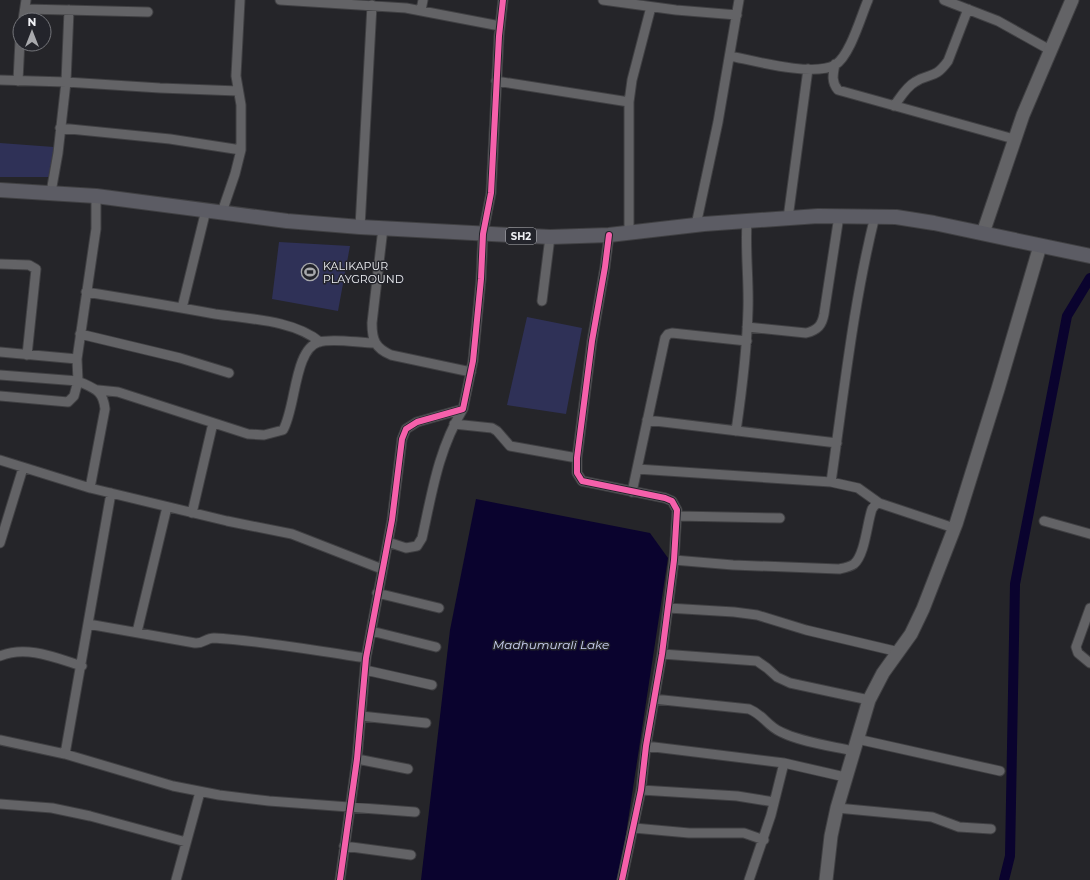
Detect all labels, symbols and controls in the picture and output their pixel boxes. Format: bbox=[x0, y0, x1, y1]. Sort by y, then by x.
north arrow bbox=[12, 12, 52, 52]
text: N bbox=[28, 15, 36, 29]
road number: SH2 bbox=[506, 228, 536, 244]
place label: KALIKAPUR PLAYGROUND bbox=[323, 259, 404, 286]
sports icon: KALIKAPUR PLAYGROUND bbox=[300, 262, 320, 282]
water label: Madhumurali Lake bbox=[493, 637, 609, 652]

